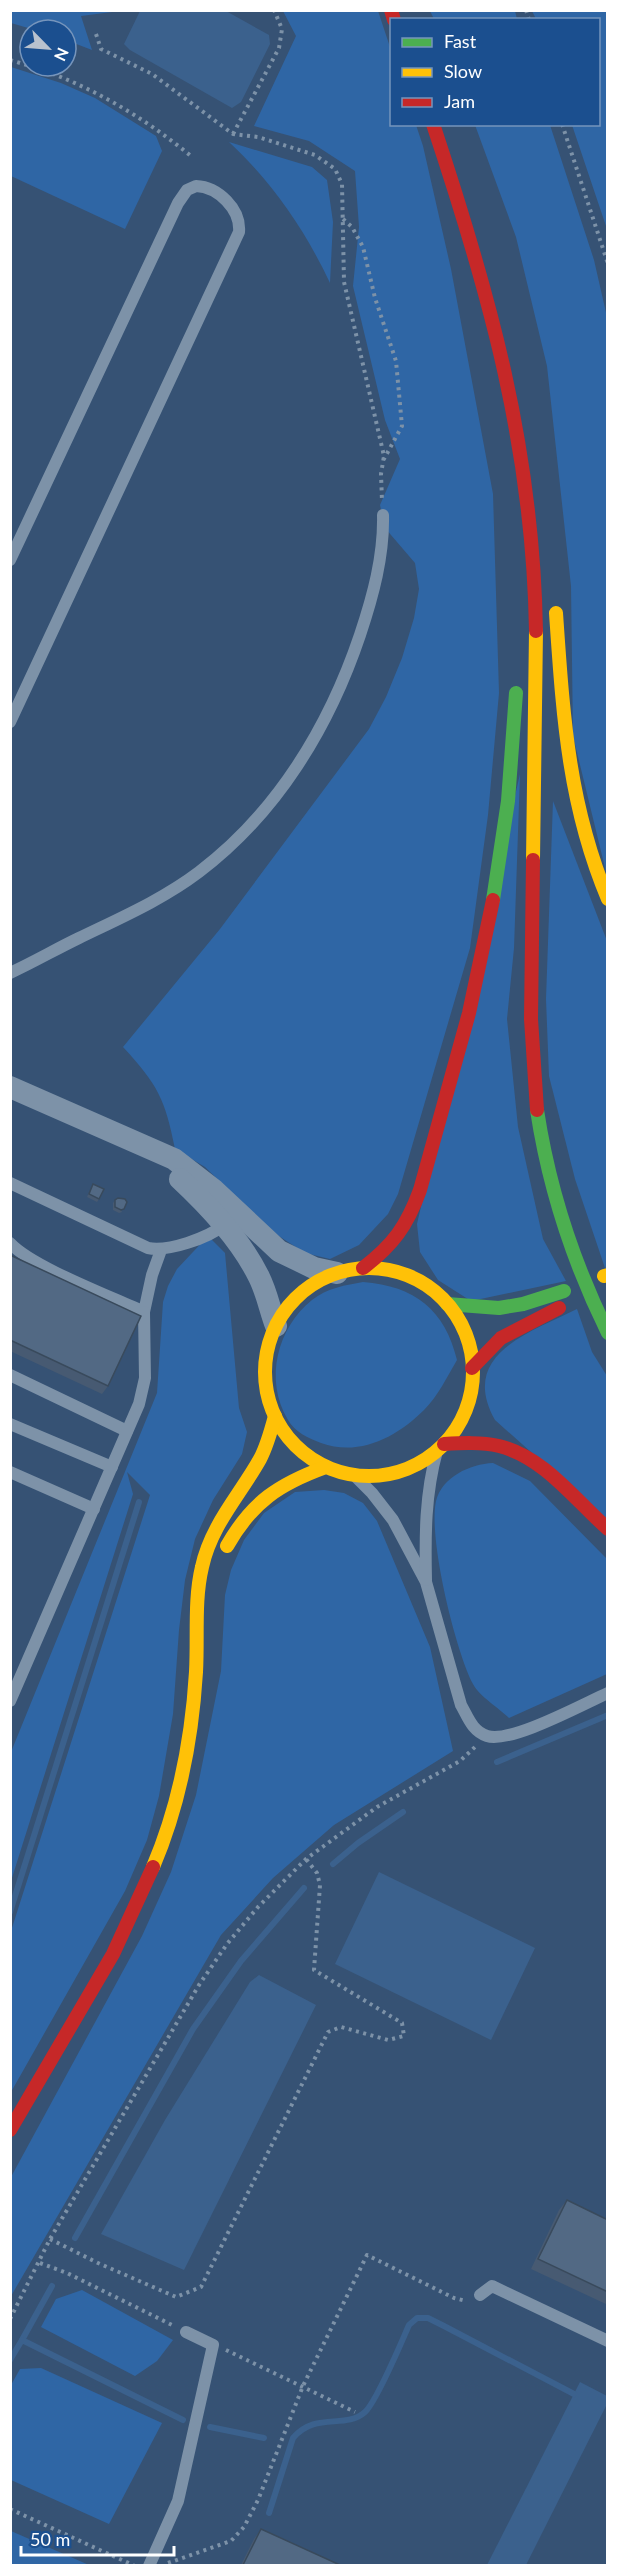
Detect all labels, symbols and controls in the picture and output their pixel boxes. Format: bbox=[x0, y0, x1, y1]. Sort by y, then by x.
north arrow bbox=[18, 18, 78, 78]
legend bbox=[390, 18, 600, 126]
text: Fast bbox=[444, 30, 477, 52]
text: N bbox=[51, 45, 73, 64]
text: Slow bbox=[444, 60, 482, 82]
text: Jam bbox=[444, 90, 475, 112]
scale bar bbox=[21, 2519, 174, 2557]
text: 50 m bbox=[30, 2528, 70, 2550]

